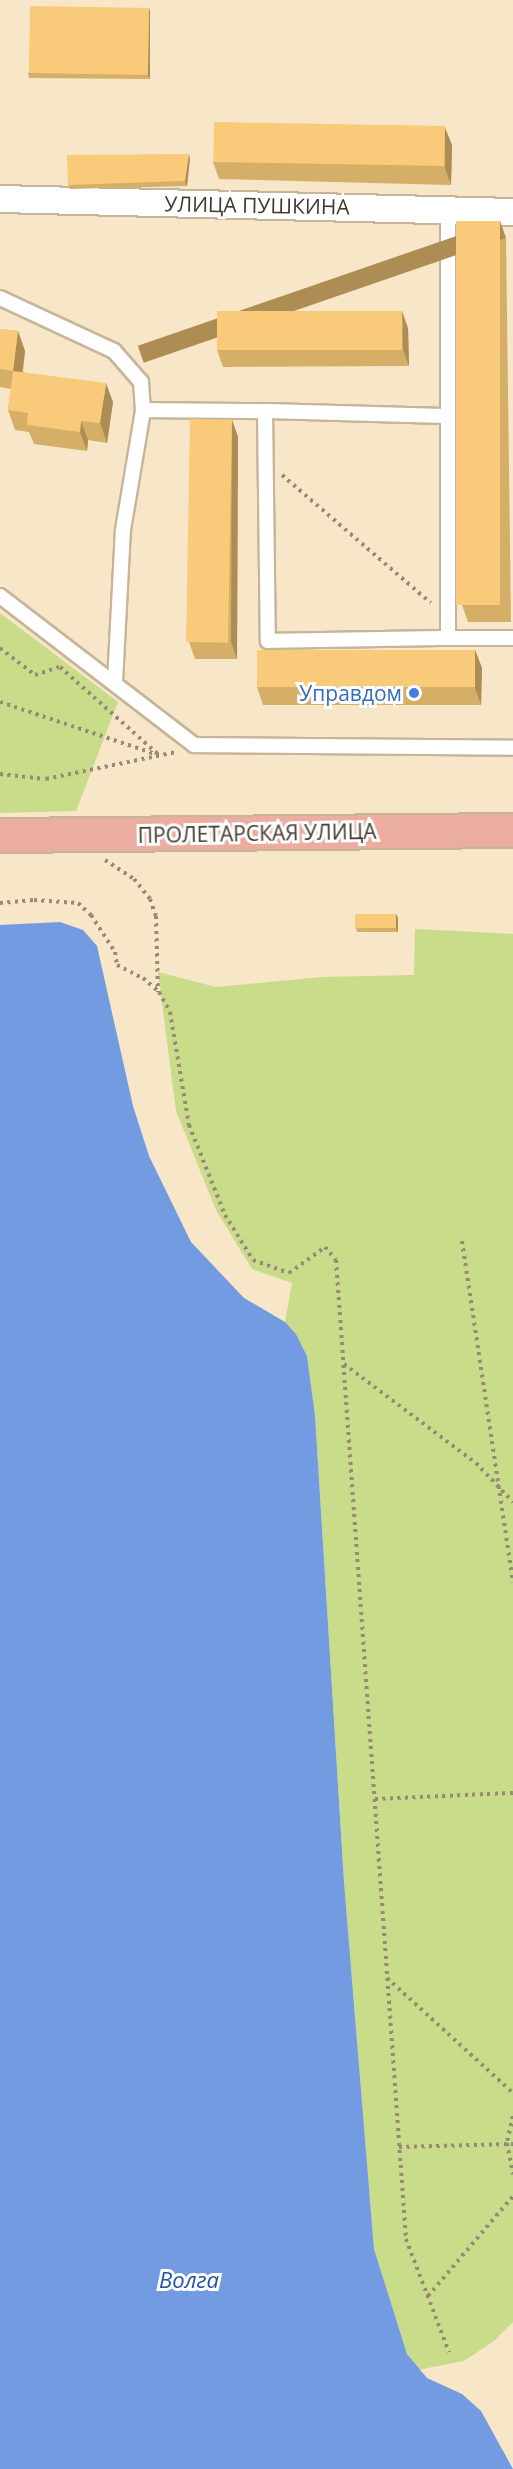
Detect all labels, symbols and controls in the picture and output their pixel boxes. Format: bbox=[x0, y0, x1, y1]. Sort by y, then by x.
street label: УЛИЦА ПУШКИНА bbox=[164, 191, 350, 219]
place label: Управдом bbox=[299, 680, 402, 706]
marker: Управдом bbox=[407, 686, 421, 700]
street label: ПРОЛЕТАРСКАЯ УЛИЦА bbox=[137, 818, 377, 848]
water label: Волга bbox=[159, 2267, 219, 2293]

